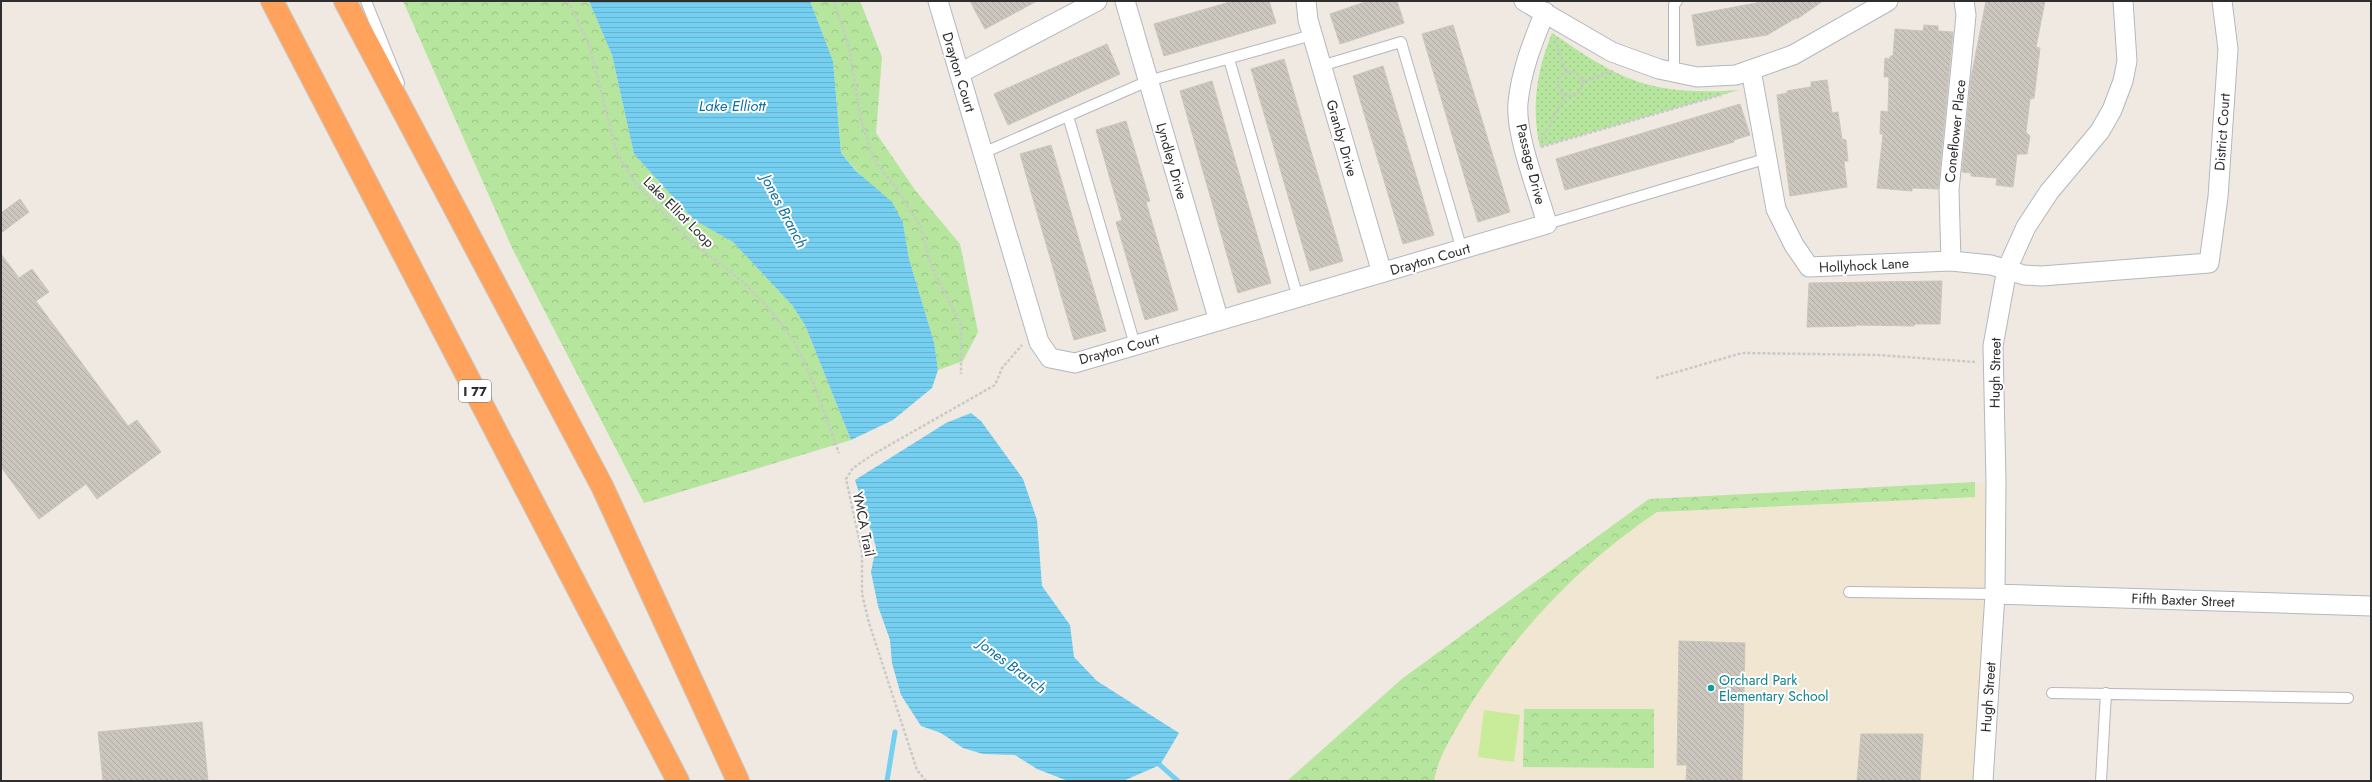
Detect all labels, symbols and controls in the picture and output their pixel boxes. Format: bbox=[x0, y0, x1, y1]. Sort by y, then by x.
street label: Drayton Court bbox=[937, 30, 981, 115]
street label: Coneflower Place bbox=[1940, 78, 1970, 184]
street label: District Court bbox=[2209, 92, 2235, 171]
water label: Lake Elliott bbox=[699, 95, 767, 117]
street label: Granby Drive bbox=[1321, 97, 1363, 179]
street label: Lyndley Drive bbox=[1152, 120, 1192, 202]
street label: Passage Drive bbox=[1511, 122, 1551, 206]
water label: Jones Branch bbox=[754, 168, 813, 252]
street label: Lake Elliot Loop bbox=[639, 172, 719, 252]
street label: Drayton Court bbox=[1388, 238, 1473, 280]
street label: Hollyhock Lane bbox=[1819, 253, 1909, 277]
street label: Drayton Court bbox=[1077, 329, 1162, 369]
street label: Hugh Street bbox=[1984, 337, 2006, 408]
road number: I 77 bbox=[459, 380, 491, 402]
street label: YMCA Trail bbox=[848, 490, 880, 558]
street label: Fifth Baxter Street bbox=[2131, 588, 2235, 612]
water label: Jones Branch bbox=[971, 631, 1051, 699]
street label: Hugh Street bbox=[1976, 661, 2000, 733]
place label: Orchard Park Elementary School bbox=[1719, 670, 1829, 706]
marker: Orchard Park Elementary School bbox=[1706, 683, 1716, 693]

